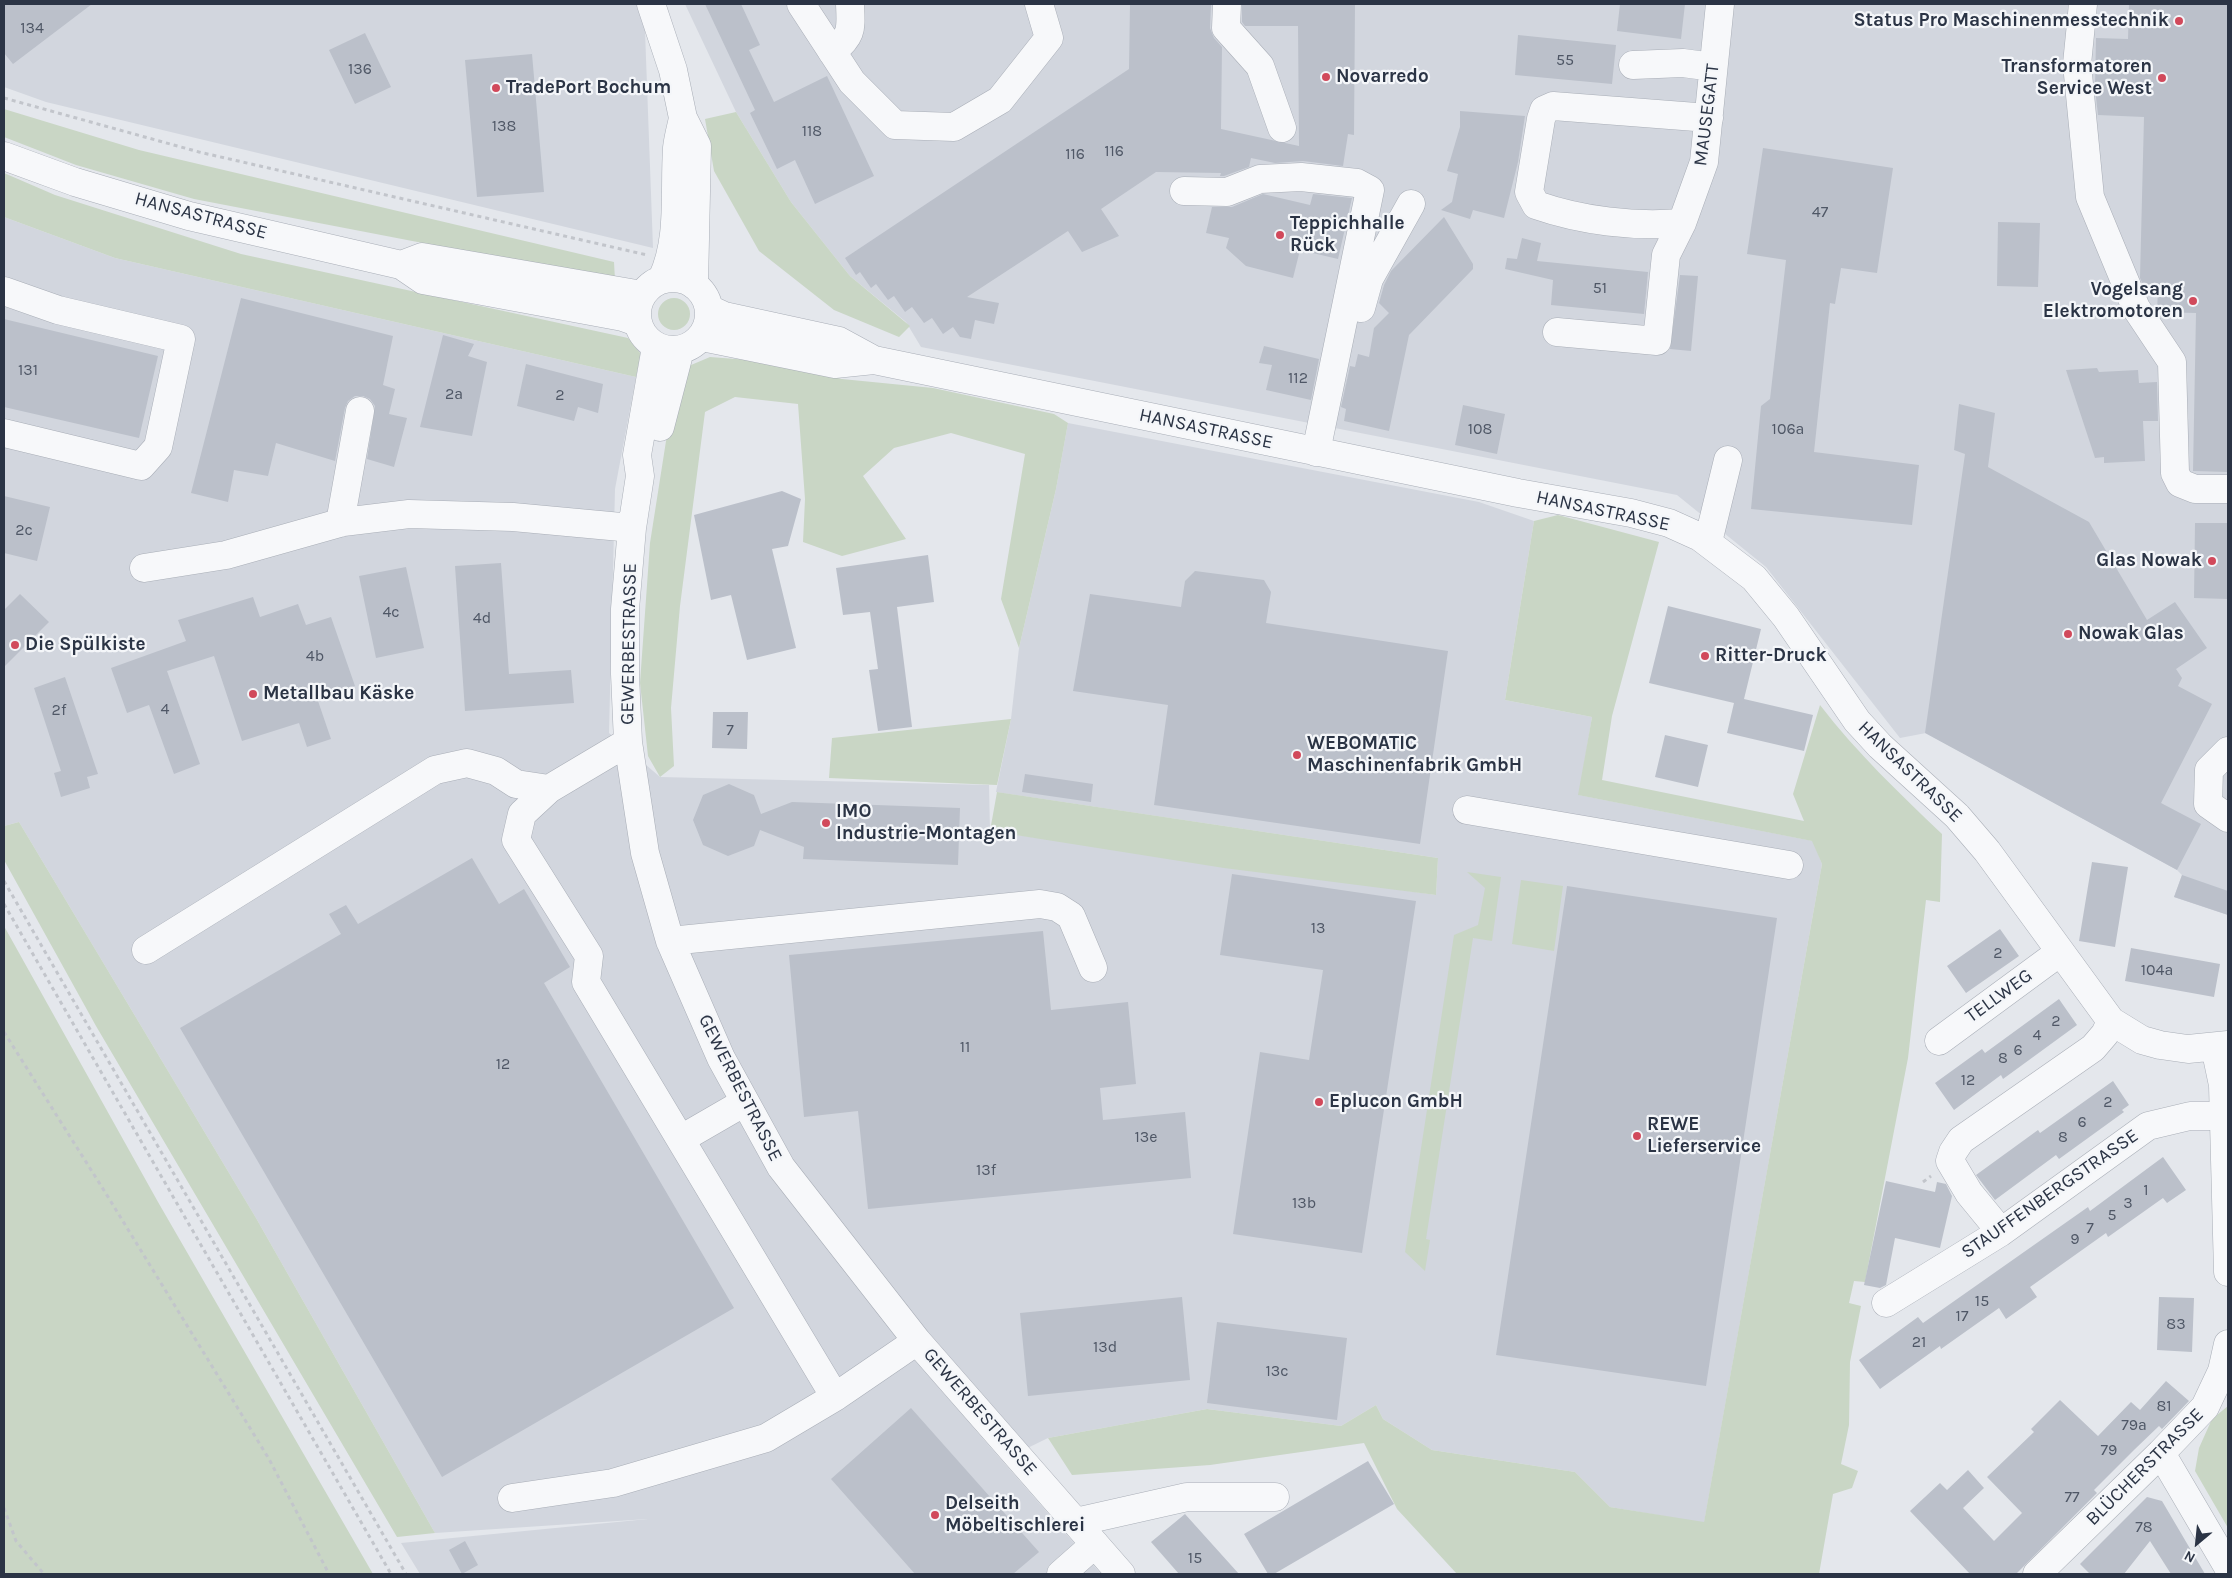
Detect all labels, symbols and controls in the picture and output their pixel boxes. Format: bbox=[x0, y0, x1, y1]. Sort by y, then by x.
place label: Status Pro Maschinenmesstechnik bbox=[1853, 10, 2169, 32]
marker: Status Pro Maschinenmesstechnik bbox=[2173, 15, 2185, 27]
house number: 134 bbox=[20, 18, 44, 38]
house number: 55 bbox=[1556, 50, 1574, 70]
place label: Transformatoren Service West bbox=[2002, 56, 2152, 100]
house number: 136 bbox=[348, 59, 372, 79]
street label: MAUSEGATT bbox=[1689, 63, 1725, 167]
place label: Novarredo bbox=[1336, 66, 1429, 88]
marker: Novarredo bbox=[1320, 71, 1332, 83]
marker: Transformatoren Service West bbox=[2156, 72, 2168, 84]
place label: TradePort Bochum bbox=[506, 77, 671, 99]
marker: TradePort Bochum bbox=[490, 82, 502, 94]
house number: 138 bbox=[492, 116, 516, 136]
house number: 118 bbox=[802, 121, 822, 141]
house number: 116 bbox=[1104, 141, 1124, 161]
house number: 116 bbox=[1065, 144, 1085, 164]
street label: HANSASTRASSE bbox=[132, 187, 270, 245]
house number: 47 bbox=[1812, 202, 1828, 222]
place label: Teppichhalle Rück bbox=[1290, 213, 1404, 257]
marker: Teppichhalle Rück bbox=[1274, 229, 1286, 241]
house number: 51 bbox=[1593, 278, 1607, 298]
place label: Vogelsang Elektromotoren bbox=[2043, 279, 2183, 323]
marker: Vogelsang Elektromotoren bbox=[2187, 295, 2199, 307]
house number: 131 bbox=[18, 360, 38, 380]
house number: 112 bbox=[1288, 368, 1308, 388]
house number: 2a bbox=[445, 384, 463, 404]
house number: 2 bbox=[555, 385, 565, 405]
street label: HANSASTRASSE bbox=[1137, 404, 1275, 454]
house number: 108 bbox=[1468, 419, 1492, 439]
house number: 106a bbox=[1772, 419, 1804, 439]
street label: HANSASTRASSE bbox=[1534, 486, 1672, 536]
house number: 2c bbox=[15, 520, 33, 540]
place label: Glas Nowak bbox=[2096, 550, 2202, 572]
marker: Glas Nowak bbox=[2206, 555, 2218, 567]
street label: GEWERBESTRASSE bbox=[616, 563, 642, 725]
house number: 4c bbox=[382, 602, 400, 622]
house number: 4d bbox=[473, 608, 491, 628]
place label: Nowak Glas bbox=[2078, 623, 2184, 645]
marker: Nowak Glas bbox=[2062, 628, 2074, 640]
place label: Die Spülkiste bbox=[25, 634, 146, 656]
marker: Die Spülkiste bbox=[9, 639, 21, 651]
place label: Ritter-Druck bbox=[1715, 645, 1827, 667]
house number: 4b bbox=[306, 646, 324, 666]
marker: Ritter-Druck bbox=[1699, 650, 1711, 662]
place label: Metallbau Käske bbox=[263, 683, 414, 705]
marker: Metallbau Käske bbox=[247, 688, 259, 700]
house number: 4 bbox=[161, 699, 169, 719]
house number: 2f bbox=[52, 700, 66, 720]
street label: HANSASTRASSE bbox=[1853, 716, 1967, 828]
house number: 7 bbox=[726, 720, 734, 740]
place label: WEBOMATIC Maschinenfabrik GmbH bbox=[1307, 733, 1522, 777]
marker: WEBOMATIC Maschinenfabrik GmbH bbox=[1291, 749, 1303, 761]
place label: IMO Industrie-Montagen bbox=[836, 801, 1016, 845]
marker: IMO Industrie-Montagen bbox=[820, 817, 832, 829]
house number: 13 bbox=[1311, 918, 1325, 938]
house number: 2 bbox=[1993, 943, 2003, 963]
house number: 104a bbox=[2141, 960, 2173, 980]
street label: TELLWEG bbox=[1961, 964, 2037, 1028]
street label: GEWERBESTRASSE bbox=[693, 1011, 787, 1165]
house number: 2 bbox=[2051, 1011, 2061, 1031]
house number: 4 bbox=[2033, 1025, 2041, 1045]
house number: 11 bbox=[960, 1037, 970, 1057]
house number: 6 bbox=[2013, 1040, 2023, 1060]
house number: 8 bbox=[1998, 1048, 2008, 1068]
house number: 12 bbox=[496, 1054, 510, 1074]
house number: 12 bbox=[1961, 1070, 1975, 1090]
place label: Eplucon GmbH bbox=[1329, 1091, 1463, 1113]
house number: 2 bbox=[2103, 1092, 2113, 1112]
marker: Eplucon GmbH bbox=[1313, 1096, 1325, 1108]
house number: 6 bbox=[2077, 1112, 2087, 1132]
place label: REWE Lieferservice bbox=[1647, 1114, 1761, 1158]
street label: STAUFFENBERGSTRASSE bbox=[1957, 1124, 2143, 1264]
house number: 13e bbox=[1135, 1127, 1157, 1147]
house number: 8 bbox=[2058, 1127, 2068, 1147]
marker: REWE Lieferservice bbox=[1631, 1130, 1643, 1142]
house number: 13f bbox=[976, 1160, 996, 1180]
house number: 1 bbox=[2143, 1180, 2149, 1200]
house number: 13b bbox=[1292, 1193, 1316, 1213]
house number: 3 bbox=[2123, 1193, 2133, 1213]
house number: 5 bbox=[2107, 1205, 2117, 1225]
house number: 7 bbox=[2086, 1218, 2094, 1238]
house number: 9 bbox=[2070, 1229, 2080, 1249]
house number: 15 bbox=[1975, 1291, 1989, 1311]
house number: 17 bbox=[1956, 1306, 1968, 1326]
house number: 83 bbox=[2166, 1314, 2186, 1334]
house number: 21 bbox=[1912, 1332, 1926, 1352]
house number: 13d bbox=[1093, 1337, 1117, 1357]
street label: GEWERBESTRASSE bbox=[918, 1343, 1042, 1481]
house number: 13c bbox=[1266, 1361, 1288, 1381]
house number: 81 bbox=[2156, 1396, 2172, 1416]
street label: BLÜCHERSTRASSE bbox=[2081, 1403, 2209, 1531]
house number: 79a bbox=[2121, 1415, 2147, 1435]
house number: 79 bbox=[2101, 1440, 2117, 1460]
house number: 77 bbox=[2064, 1487, 2080, 1507]
place label: Delseith Möbeltischlerei bbox=[945, 1493, 1085, 1537]
marker: Delseith Möbeltischlerei bbox=[929, 1509, 941, 1521]
house number: 78 bbox=[2135, 1517, 2153, 1537]
north arrow bbox=[2172, 1518, 2222, 1568]
text: N bbox=[2181, 1547, 2198, 1567]
house number: 15 bbox=[1188, 1548, 1202, 1568]

